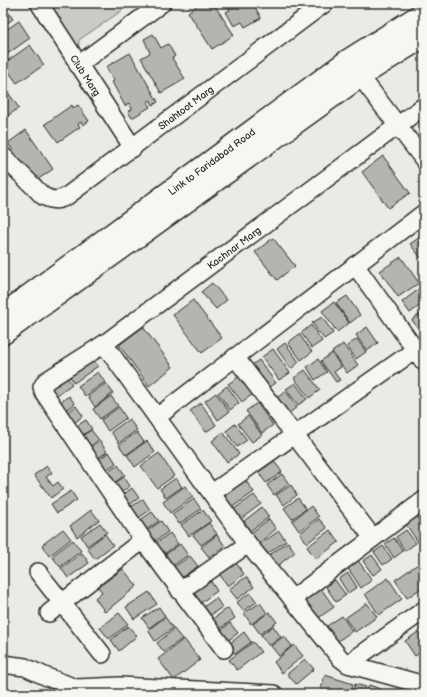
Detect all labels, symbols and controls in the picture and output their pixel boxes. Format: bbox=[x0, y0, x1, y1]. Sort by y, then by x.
street label: Club Marg bbox=[67, 53, 103, 99]
street label: Shahtoot Marg bbox=[156, 83, 216, 133]
street label: Link to Faridabad Road bbox=[166, 126, 258, 198]
street label: Kachnar Marg bbox=[205, 224, 264, 272]

